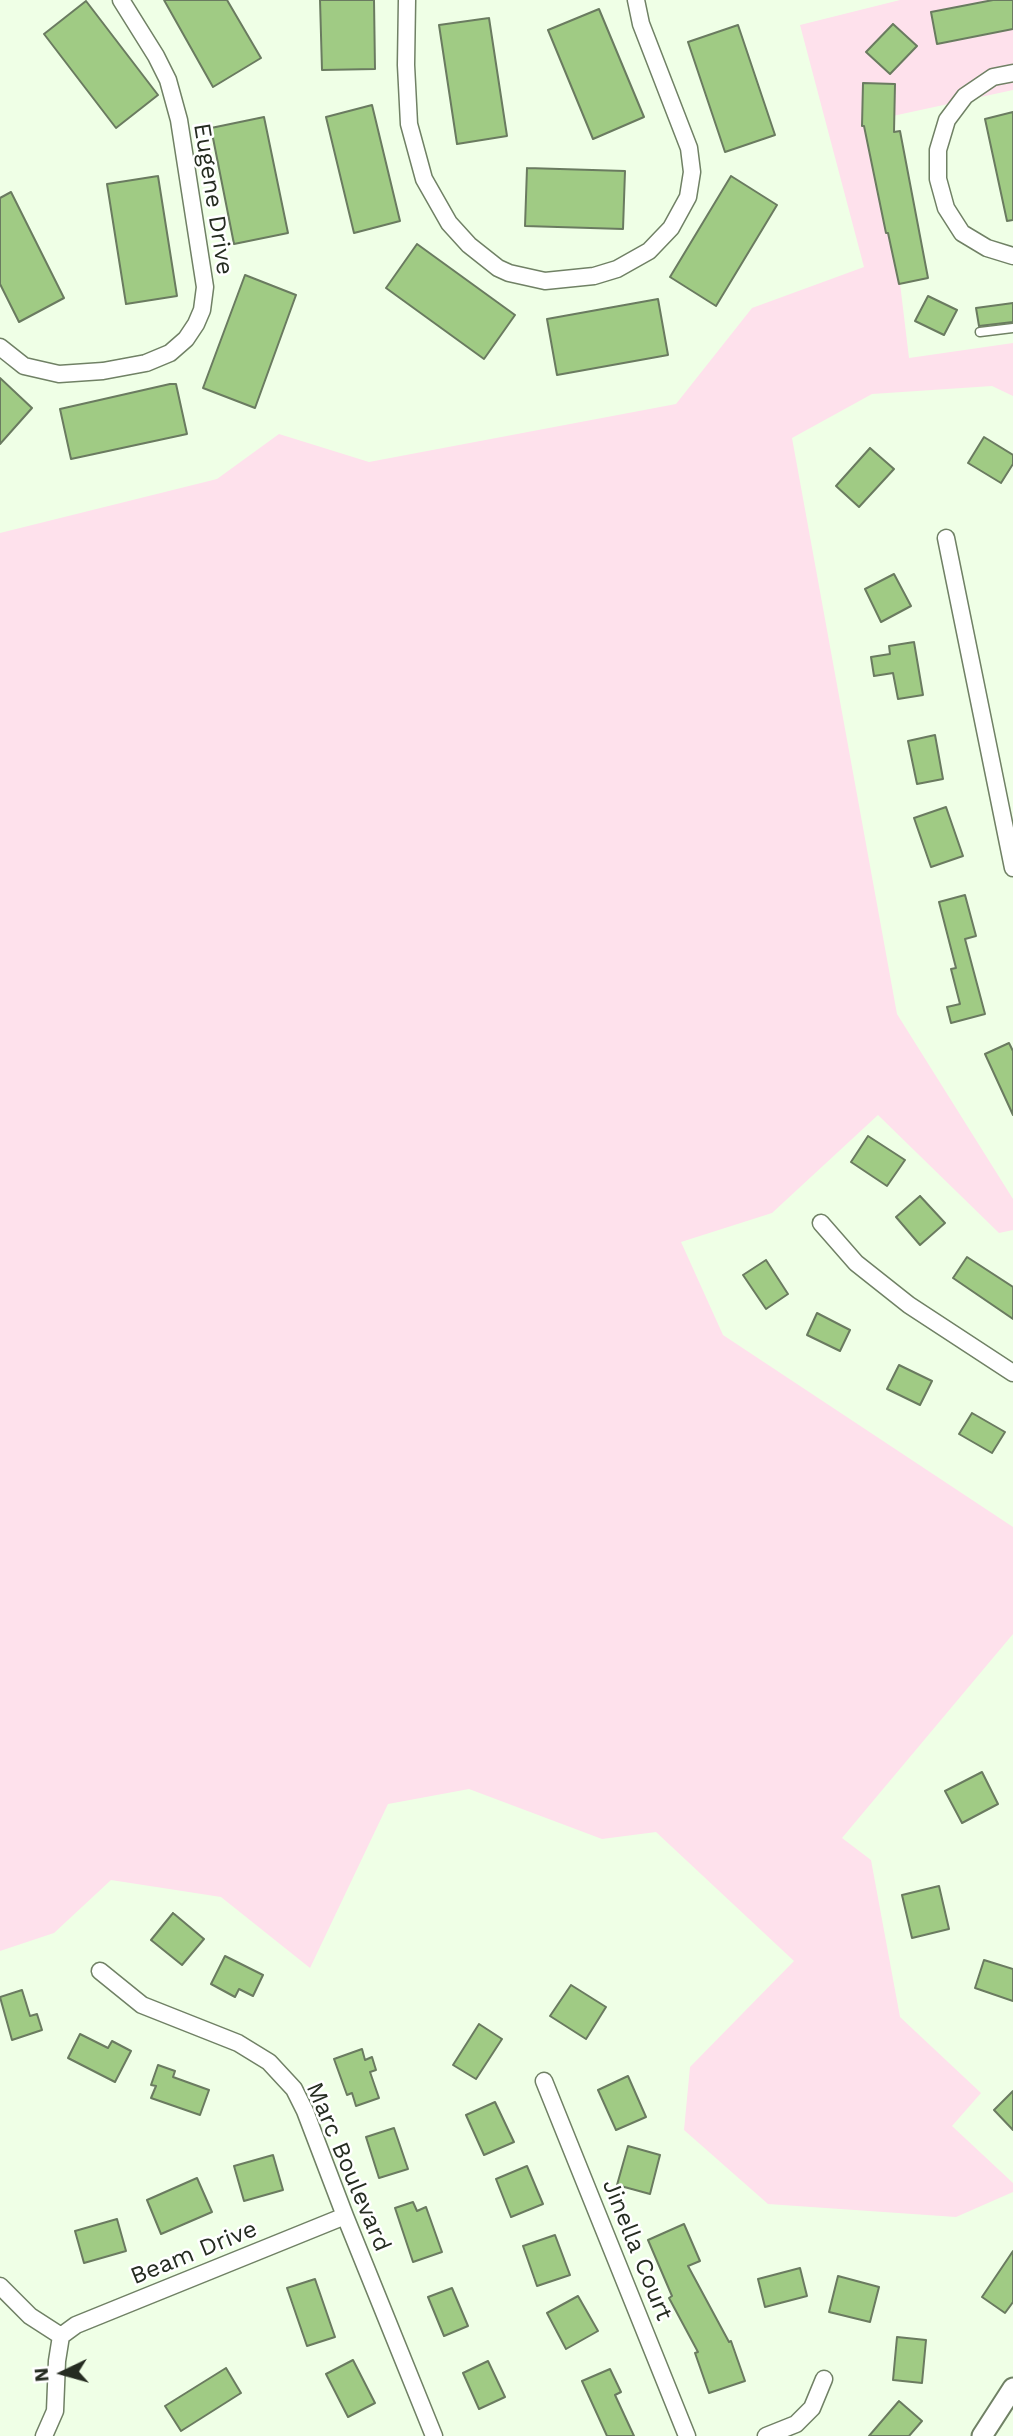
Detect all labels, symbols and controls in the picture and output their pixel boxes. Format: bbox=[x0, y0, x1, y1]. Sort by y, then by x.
street label: Eugene Drive bbox=[187, 121, 239, 277]
street label: Marc Boulevard bbox=[299, 2078, 397, 2256]
street label: Jinella Court bbox=[596, 2175, 678, 2325]
street label: Beam Drive bbox=[127, 2215, 261, 2291]
north arrow bbox=[28, 2338, 98, 2408]
text: N bbox=[30, 2367, 54, 2383]

